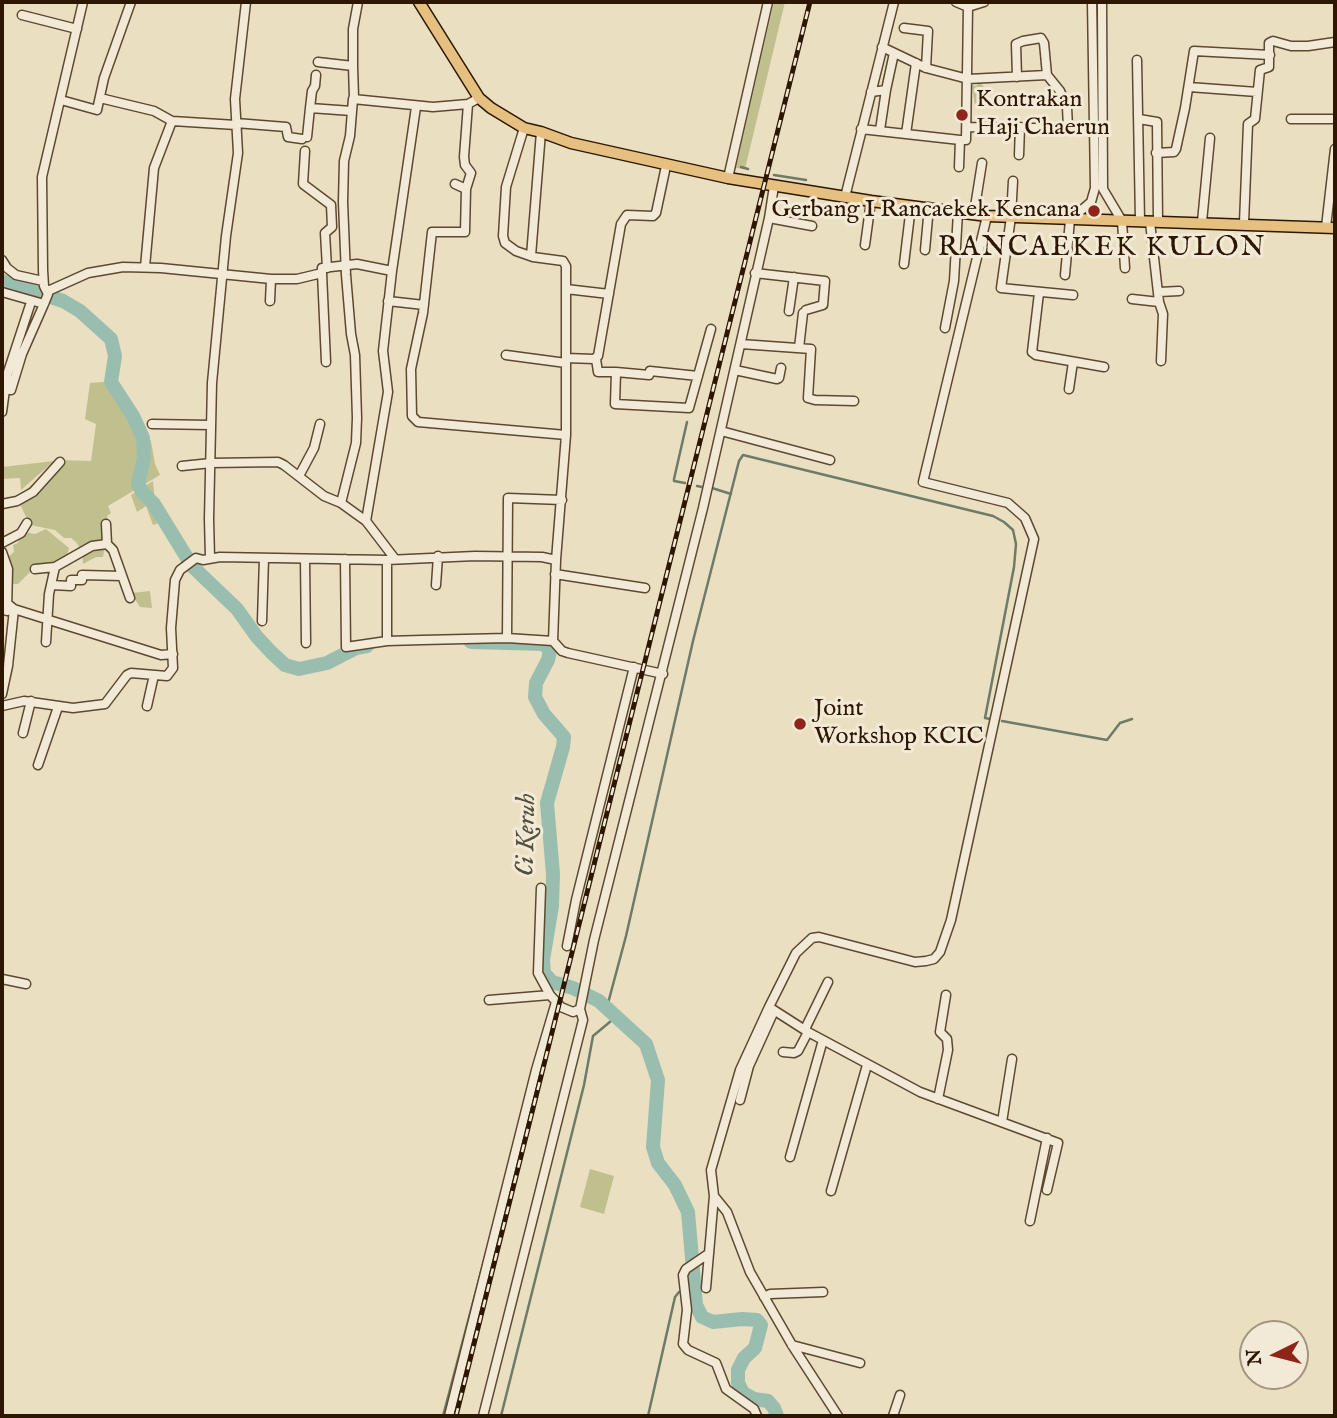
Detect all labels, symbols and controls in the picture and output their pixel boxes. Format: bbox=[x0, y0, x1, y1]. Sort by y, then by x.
place label: Kontrakan Haji Chaerun bbox=[976, 87, 1110, 143]
marker: Kontrakan Haji Chaerun bbox=[954, 107, 970, 123]
place label: Gerbang I Rancaekek Kencana bbox=[772, 197, 1080, 225]
marker: Gerbang I Rancaekek Kencana bbox=[1086, 203, 1102, 219]
district label: RANCAEKEK KULON bbox=[940, 232, 1264, 266]
place label: Joint Workshop KCIC bbox=[814, 696, 984, 752]
marker: Joint Workshop KCIC bbox=[792, 716, 808, 732]
water label: Ci Keruh bbox=[512, 793, 544, 877]
north arrow bbox=[1239, 1320, 1309, 1390]
text: N bbox=[1242, 1348, 1268, 1366]

